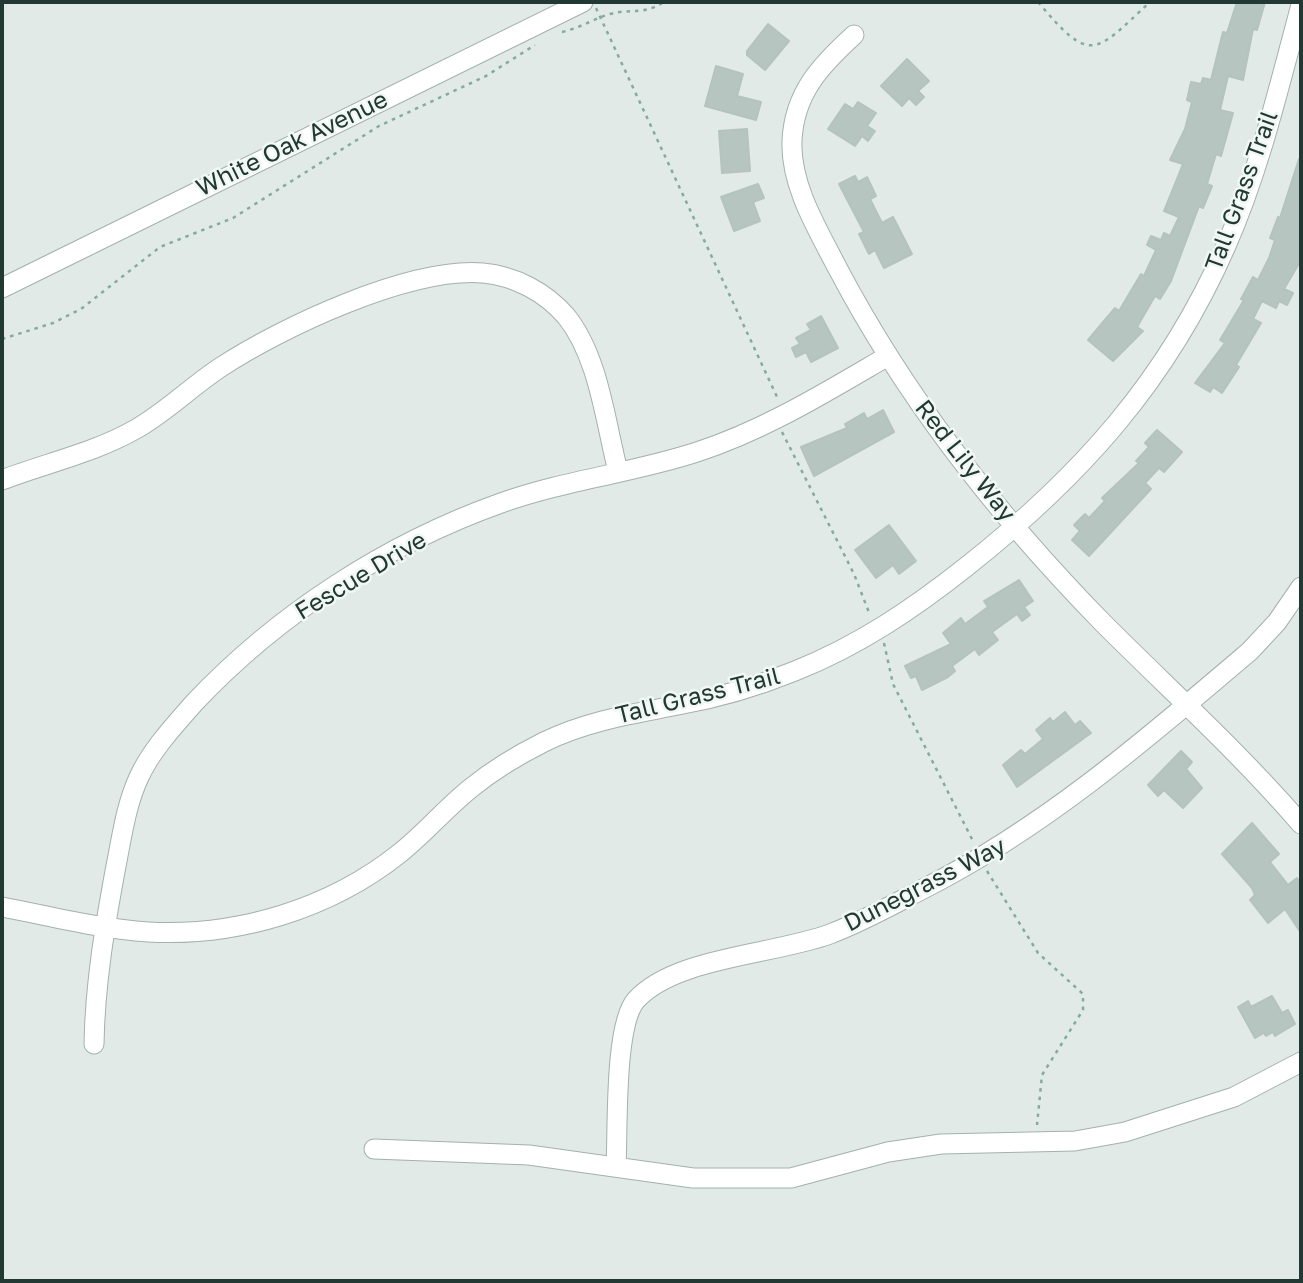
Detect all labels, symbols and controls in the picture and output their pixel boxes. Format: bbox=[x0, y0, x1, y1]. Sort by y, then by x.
street label: White Oak Avenue bbox=[192, 85, 392, 203]
street label: Tall Grass Trail bbox=[1200, 107, 1284, 275]
street label: Red Lily Way bbox=[909, 395, 1021, 527]
street label: Fescue Drive bbox=[290, 526, 432, 626]
street label: Tall Grass Trail bbox=[613, 662, 783, 730]
street label: Dunegrass Way bbox=[839, 832, 1011, 938]

